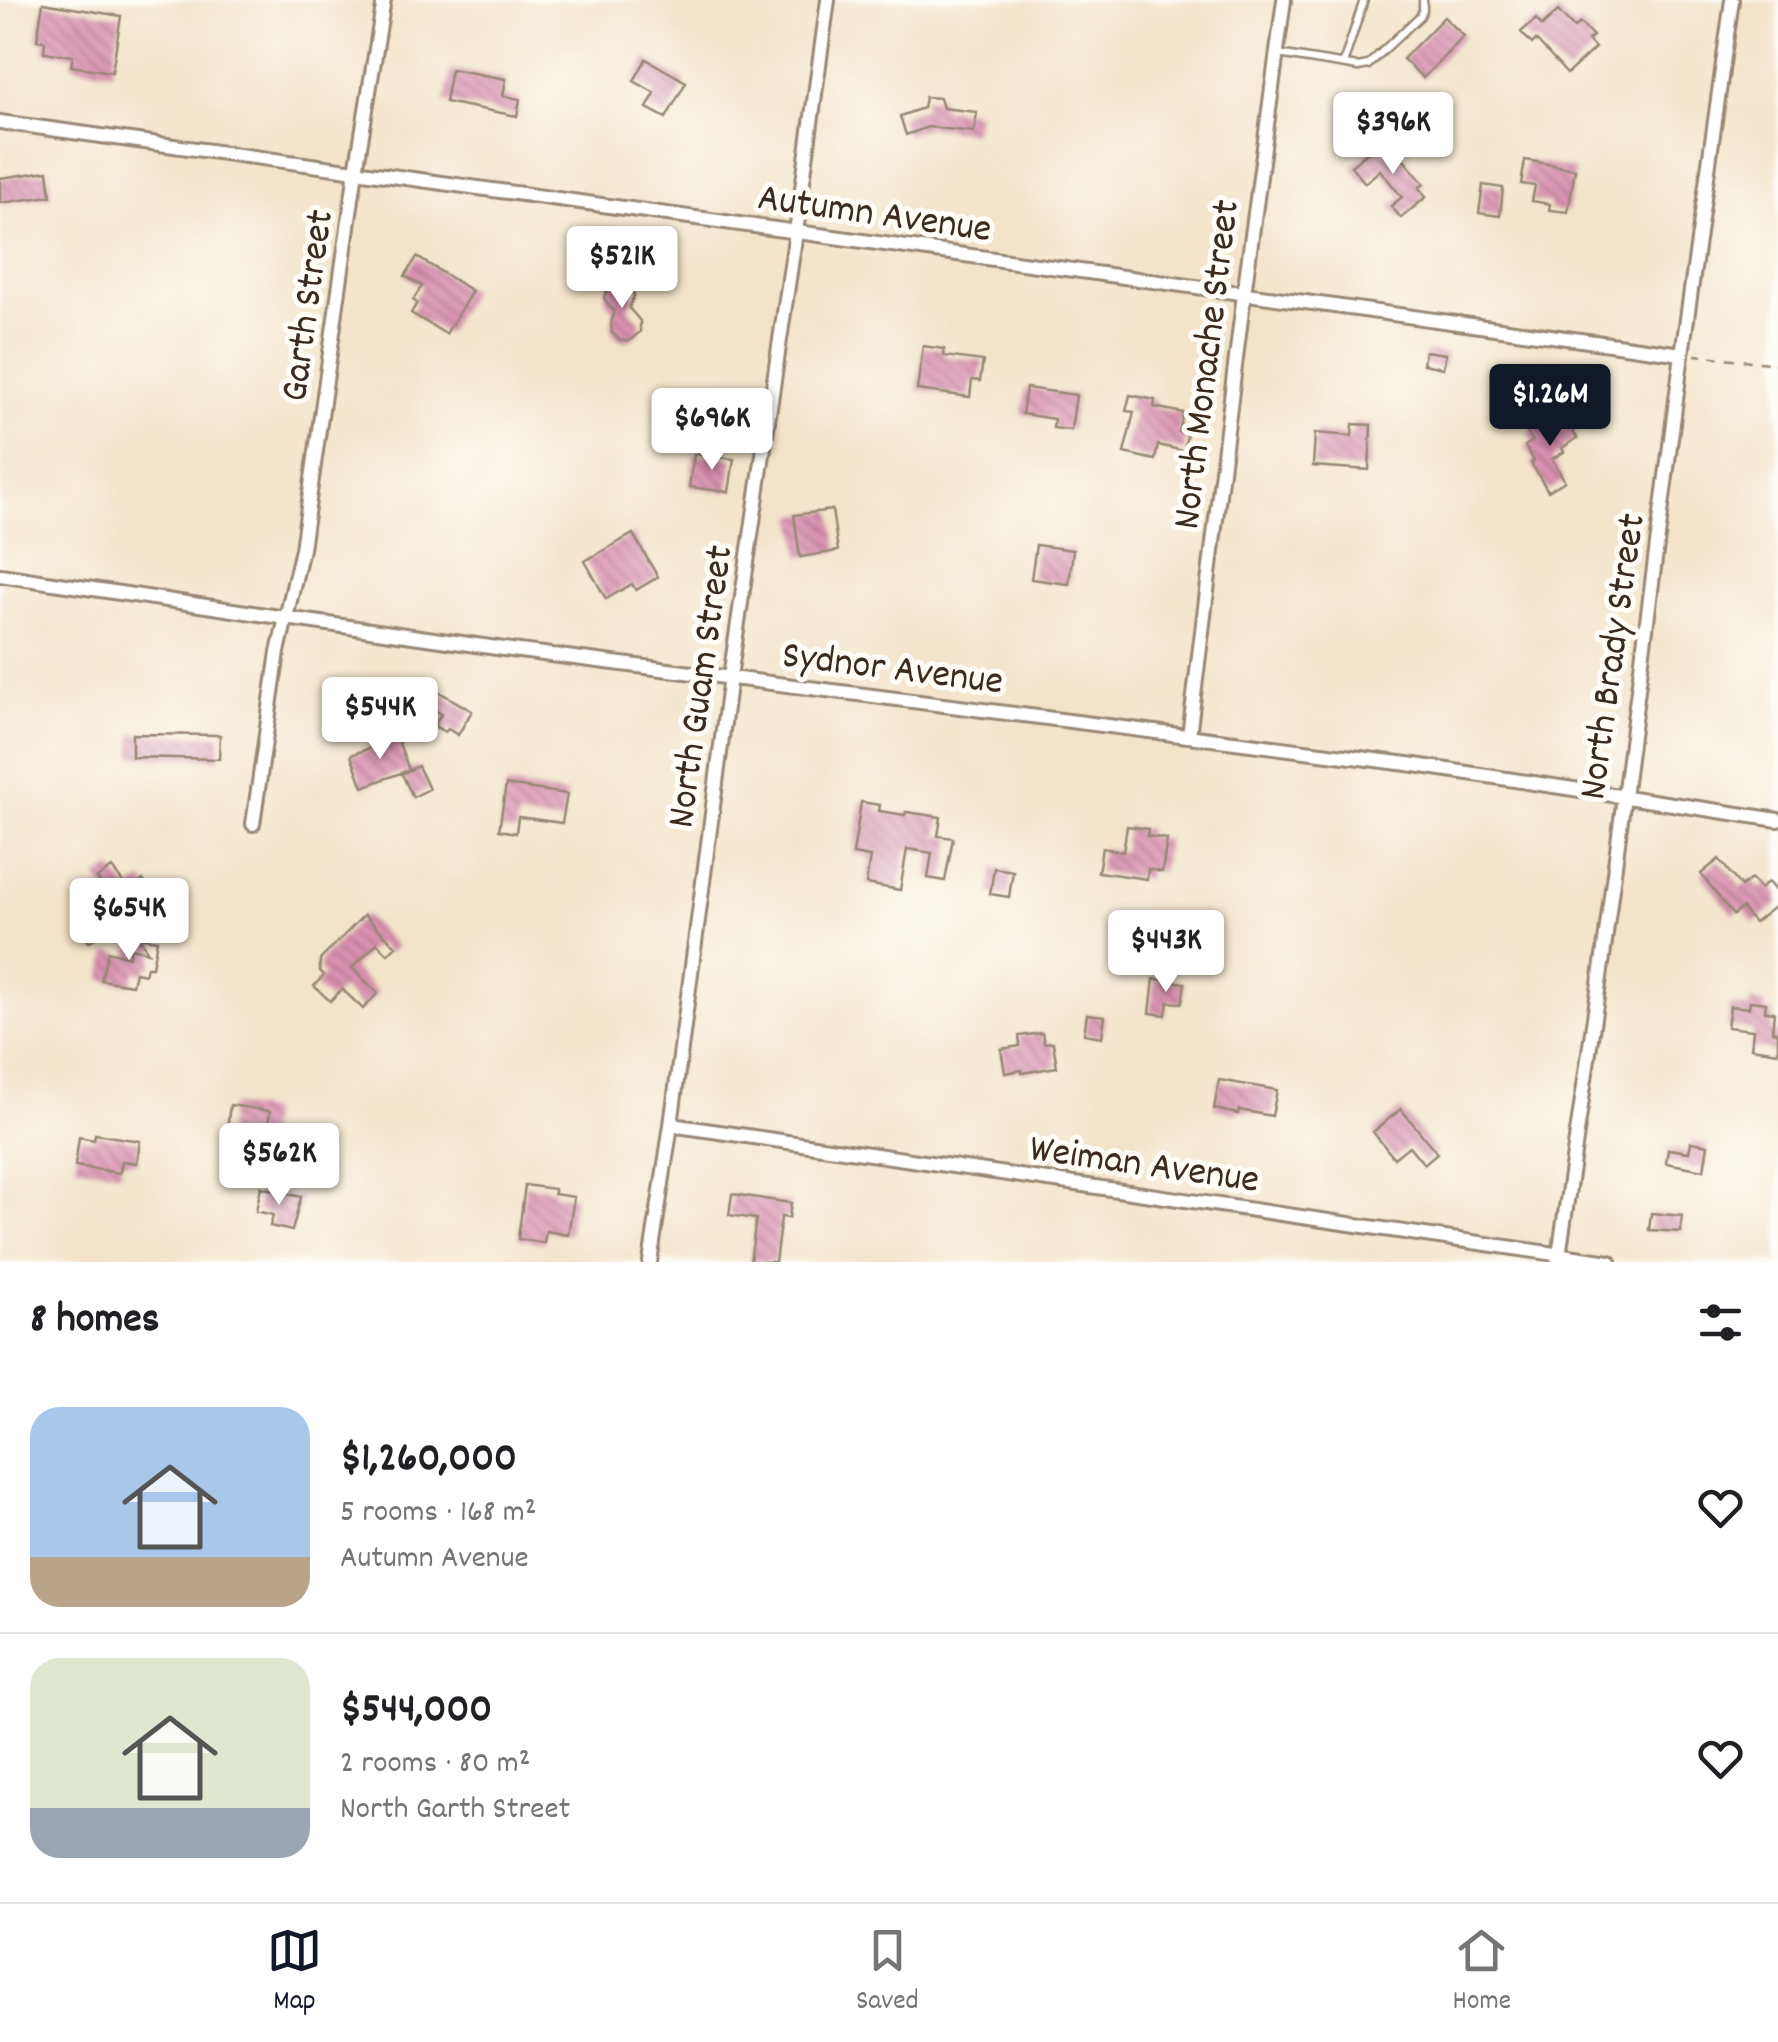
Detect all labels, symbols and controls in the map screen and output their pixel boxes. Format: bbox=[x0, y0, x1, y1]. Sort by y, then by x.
pin: $396K bbox=[1323, 92, 1463, 177]
text: $396K bbox=[1355, 101, 1431, 147]
street label: Autumn Avenue bbox=[753, 172, 995, 261]
street label: North Monache Street bbox=[1161, 197, 1258, 533]
street label: Garth Street bbox=[269, 206, 352, 406]
pin: $521K bbox=[552, 226, 692, 311]
text: $521K bbox=[589, 235, 655, 281]
pin: $1.26M bbox=[1469, 364, 1631, 449]
text: $1.26M bbox=[1512, 373, 1588, 419]
pin: $696K bbox=[642, 388, 782, 473]
text: $696K bbox=[673, 397, 751, 443]
street label: North Brady Street bbox=[1567, 510, 1664, 804]
street label: North Guam Street bbox=[655, 542, 751, 832]
street label: Sydnor Avenue bbox=[778, 630, 1006, 713]
pin: $544K bbox=[310, 677, 450, 762]
text: $544K bbox=[344, 686, 416, 732]
pin: $654K bbox=[59, 878, 199, 963]
text: $654K bbox=[92, 887, 166, 933]
pin: $443K bbox=[1096, 910, 1236, 995]
text: $443K bbox=[1130, 919, 1202, 965]
pin: $562K bbox=[209, 1123, 349, 1208]
street label: Weiman Avenue bbox=[1026, 1123, 1263, 1212]
text: $562K bbox=[241, 1132, 317, 1178]
text: 8 homes bbox=[30, 1292, 159, 1352]
icon: filters bbox=[1693, 1295, 1748, 1350]
text: $1,260,000 bbox=[340, 1431, 517, 1491]
icon: home bbox=[110, 1447, 230, 1567]
icon: heart bbox=[1693, 1480, 1748, 1535]
text: 5 rooms · 168 m² bbox=[340, 1491, 536, 1537]
text: Autumn Avenue bbox=[340, 1537, 529, 1583]
text: $544,000 bbox=[340, 1682, 492, 1742]
icon: home bbox=[110, 1698, 230, 1818]
icon: heart bbox=[1693, 1731, 1748, 1786]
text: 2 rooms · 80 m² bbox=[340, 1742, 530, 1788]
text: North Garth Street bbox=[340, 1788, 570, 1834]
tab: Map bbox=[267, 1923, 322, 2023]
tab: Saved bbox=[856, 1923, 919, 2023]
tab: Home bbox=[1453, 1923, 1511, 2023]

